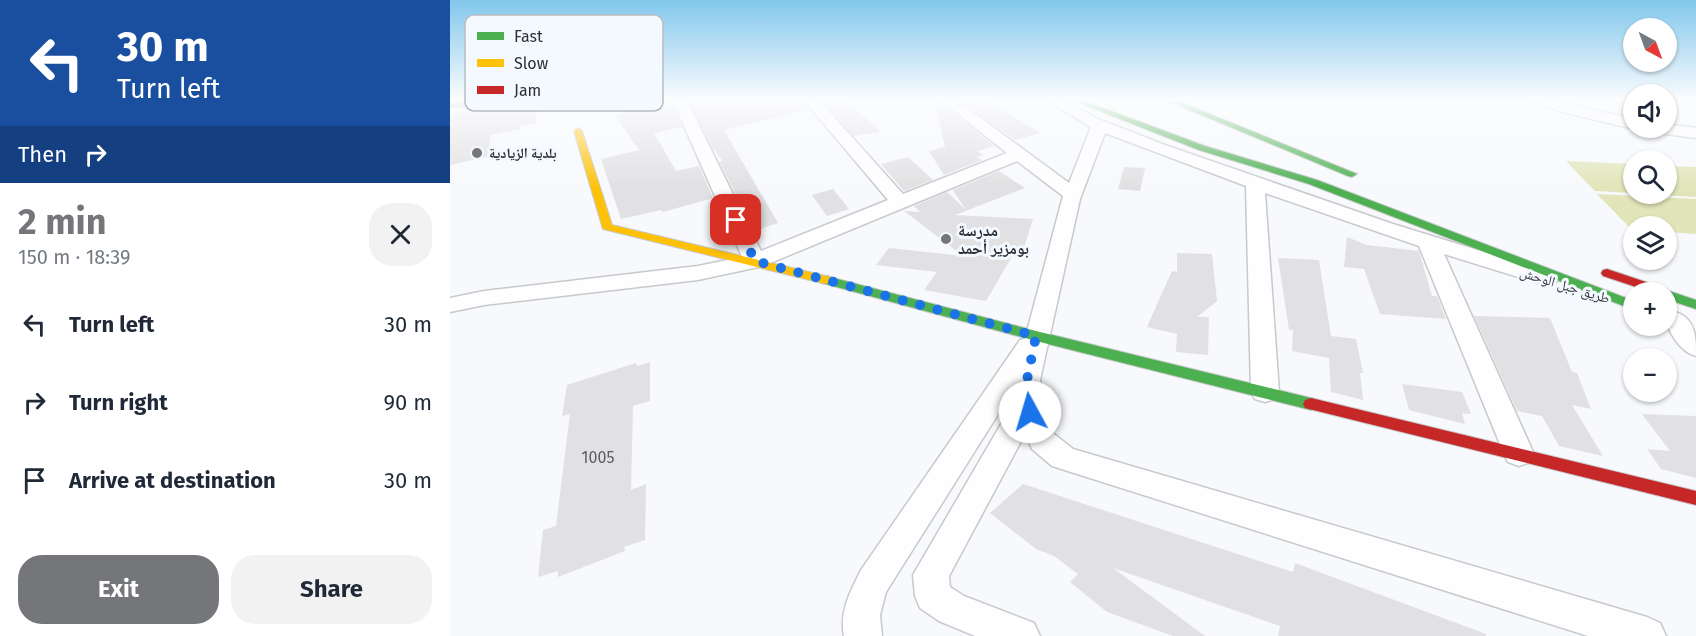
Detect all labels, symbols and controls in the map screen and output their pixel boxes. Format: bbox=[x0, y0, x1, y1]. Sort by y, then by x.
legend bbox=[465, 15, 663, 111]
north arrow bbox=[1623, 18, 1677, 72]
map controls bbox=[1623, 18, 1677, 402]
text: 30 m bbox=[117, 22, 209, 72]
icon: left bbox=[18, 24, 96, 102]
text: Fast bbox=[514, 27, 543, 46]
text: Slow bbox=[514, 54, 549, 73]
text: Turn left bbox=[117, 73, 220, 105]
text: Jam bbox=[514, 81, 541, 100]
button: sound bbox=[1623, 84, 1677, 138]
icon: right bbox=[79, 138, 112, 171]
text: Then bbox=[18, 141, 67, 168]
place label: بلدية الزيادية bbox=[489, 145, 557, 162]
marker: بلدية الزيادية bbox=[470, 146, 484, 160]
button: search bbox=[1623, 150, 1677, 204]
pin bbox=[710, 194, 761, 245]
text: 2 min bbox=[18, 200, 107, 244]
button: close bbox=[369, 203, 432, 266]
icon: arrive bbox=[719, 203, 752, 236]
button: layers bbox=[1623, 216, 1677, 270]
place label: مدرسة بومزير أحمد bbox=[958, 221, 1029, 258]
marker: مدرسة بومزير أحمد bbox=[939, 232, 953, 246]
text: 150 m · 18:39 bbox=[18, 245, 131, 269]
street label: طريق جبل الوحش bbox=[1517, 264, 1612, 308]
button: + bbox=[1623, 282, 1677, 336]
icon: left bbox=[18, 308, 51, 341]
text: Turn left bbox=[69, 311, 154, 338]
text: 30 m bbox=[384, 311, 432, 338]
button: − bbox=[1623, 348, 1677, 402]
position arrow bbox=[998, 380, 1062, 444]
icon: right bbox=[18, 386, 51, 419]
text: Turn right bbox=[69, 389, 168, 416]
text: 90 m bbox=[383, 389, 432, 416]
house number: 1005 bbox=[582, 448, 614, 467]
icon: arrive bbox=[18, 464, 51, 497]
text: Arrive at destination bbox=[69, 467, 276, 494]
text: 30 m bbox=[384, 467, 432, 494]
button: Exit bbox=[18, 555, 219, 624]
button: Share bbox=[231, 555, 432, 624]

